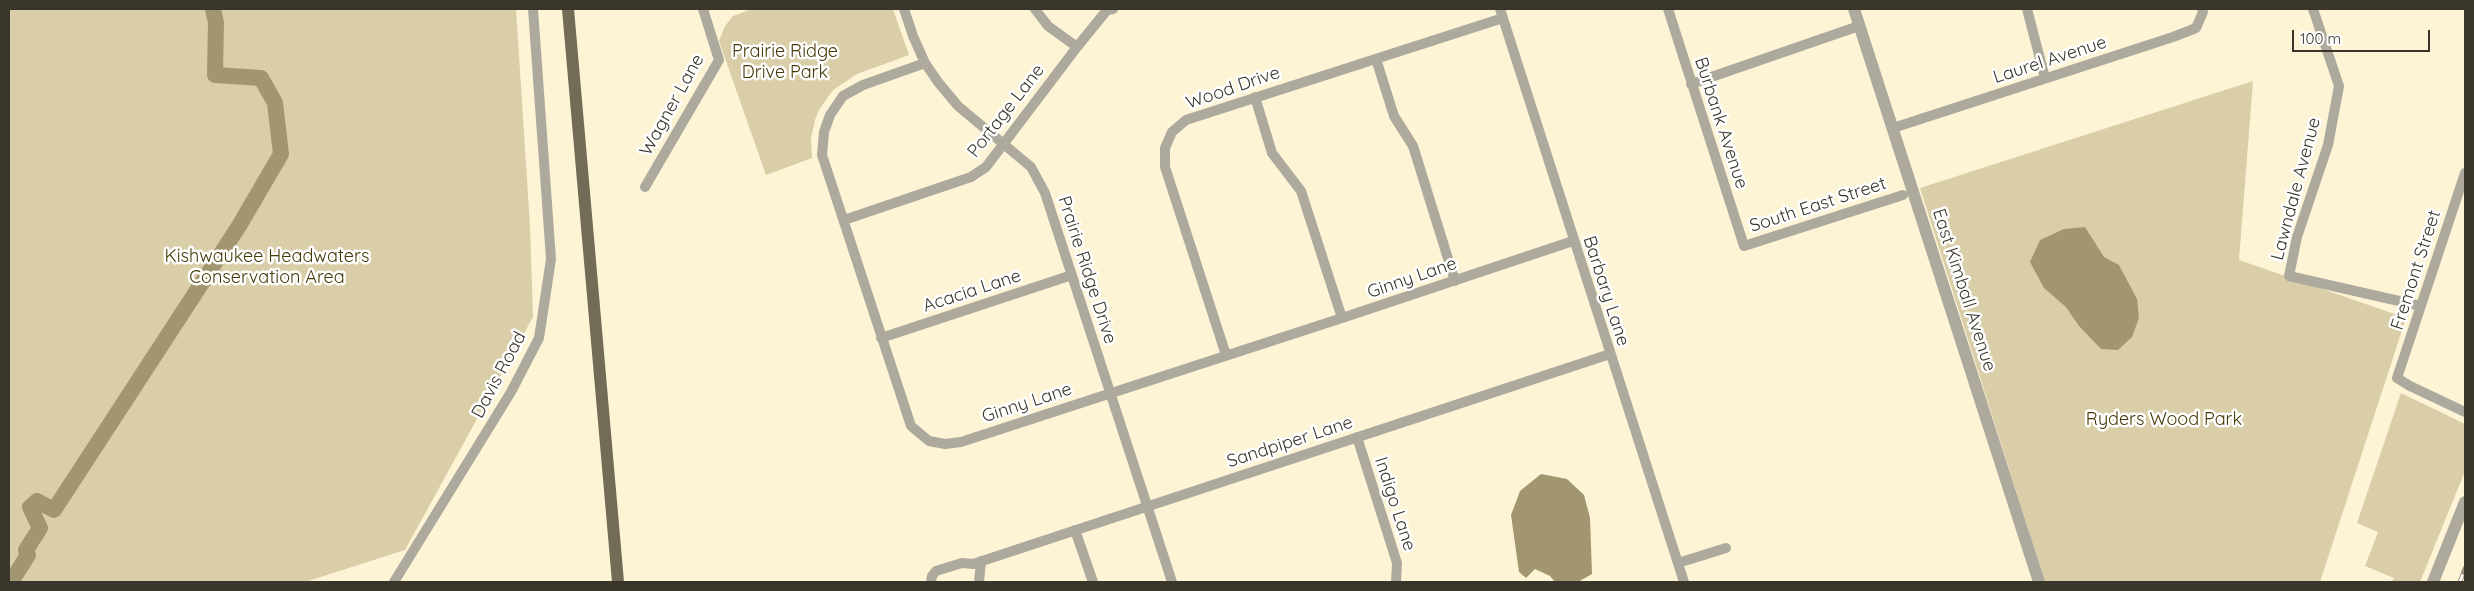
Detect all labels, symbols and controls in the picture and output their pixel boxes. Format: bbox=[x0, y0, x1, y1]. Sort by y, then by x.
scale bar bbox=[2294, 20, 2432, 52]
text: 100 m bbox=[2300, 29, 2341, 48]
street label: Laurel Avenue bbox=[1991, 32, 2109, 88]
park label: Prairie Ridge Drive Park bbox=[732, 41, 838, 84]
street label: Wagner Lane bbox=[635, 50, 709, 160]
street label: Burbank Avenue bbox=[1690, 54, 1752, 192]
street label: Portage Lane bbox=[963, 60, 1049, 162]
street label: Wood Drive bbox=[1183, 62, 1283, 114]
street label: Lawndale Avenue bbox=[2267, 115, 2325, 263]
street label: South East Street bbox=[1747, 173, 1889, 237]
street label: Prairie Ridge Drive bbox=[1053, 193, 1121, 347]
street label: East Kimball Avenue bbox=[1928, 206, 2000, 374]
street label: Fremont Street bbox=[2386, 207, 2446, 333]
street label: Barbary Lane bbox=[1578, 233, 1634, 349]
park label: Kishwaukee Headwaters Conservation Area bbox=[165, 246, 369, 288]
street label: Ginny Lane bbox=[1364, 253, 1460, 303]
street label: Acacia Lane bbox=[920, 265, 1024, 317]
street label: Davis Road bbox=[467, 328, 531, 422]
street label: Ginny Lane bbox=[979, 378, 1075, 428]
park label: Ryders Wood Park bbox=[2086, 409, 2242, 431]
street label: Sandpiper Lane bbox=[1224, 411, 1356, 473]
street label: Indigo Lane bbox=[1370, 454, 1420, 554]

